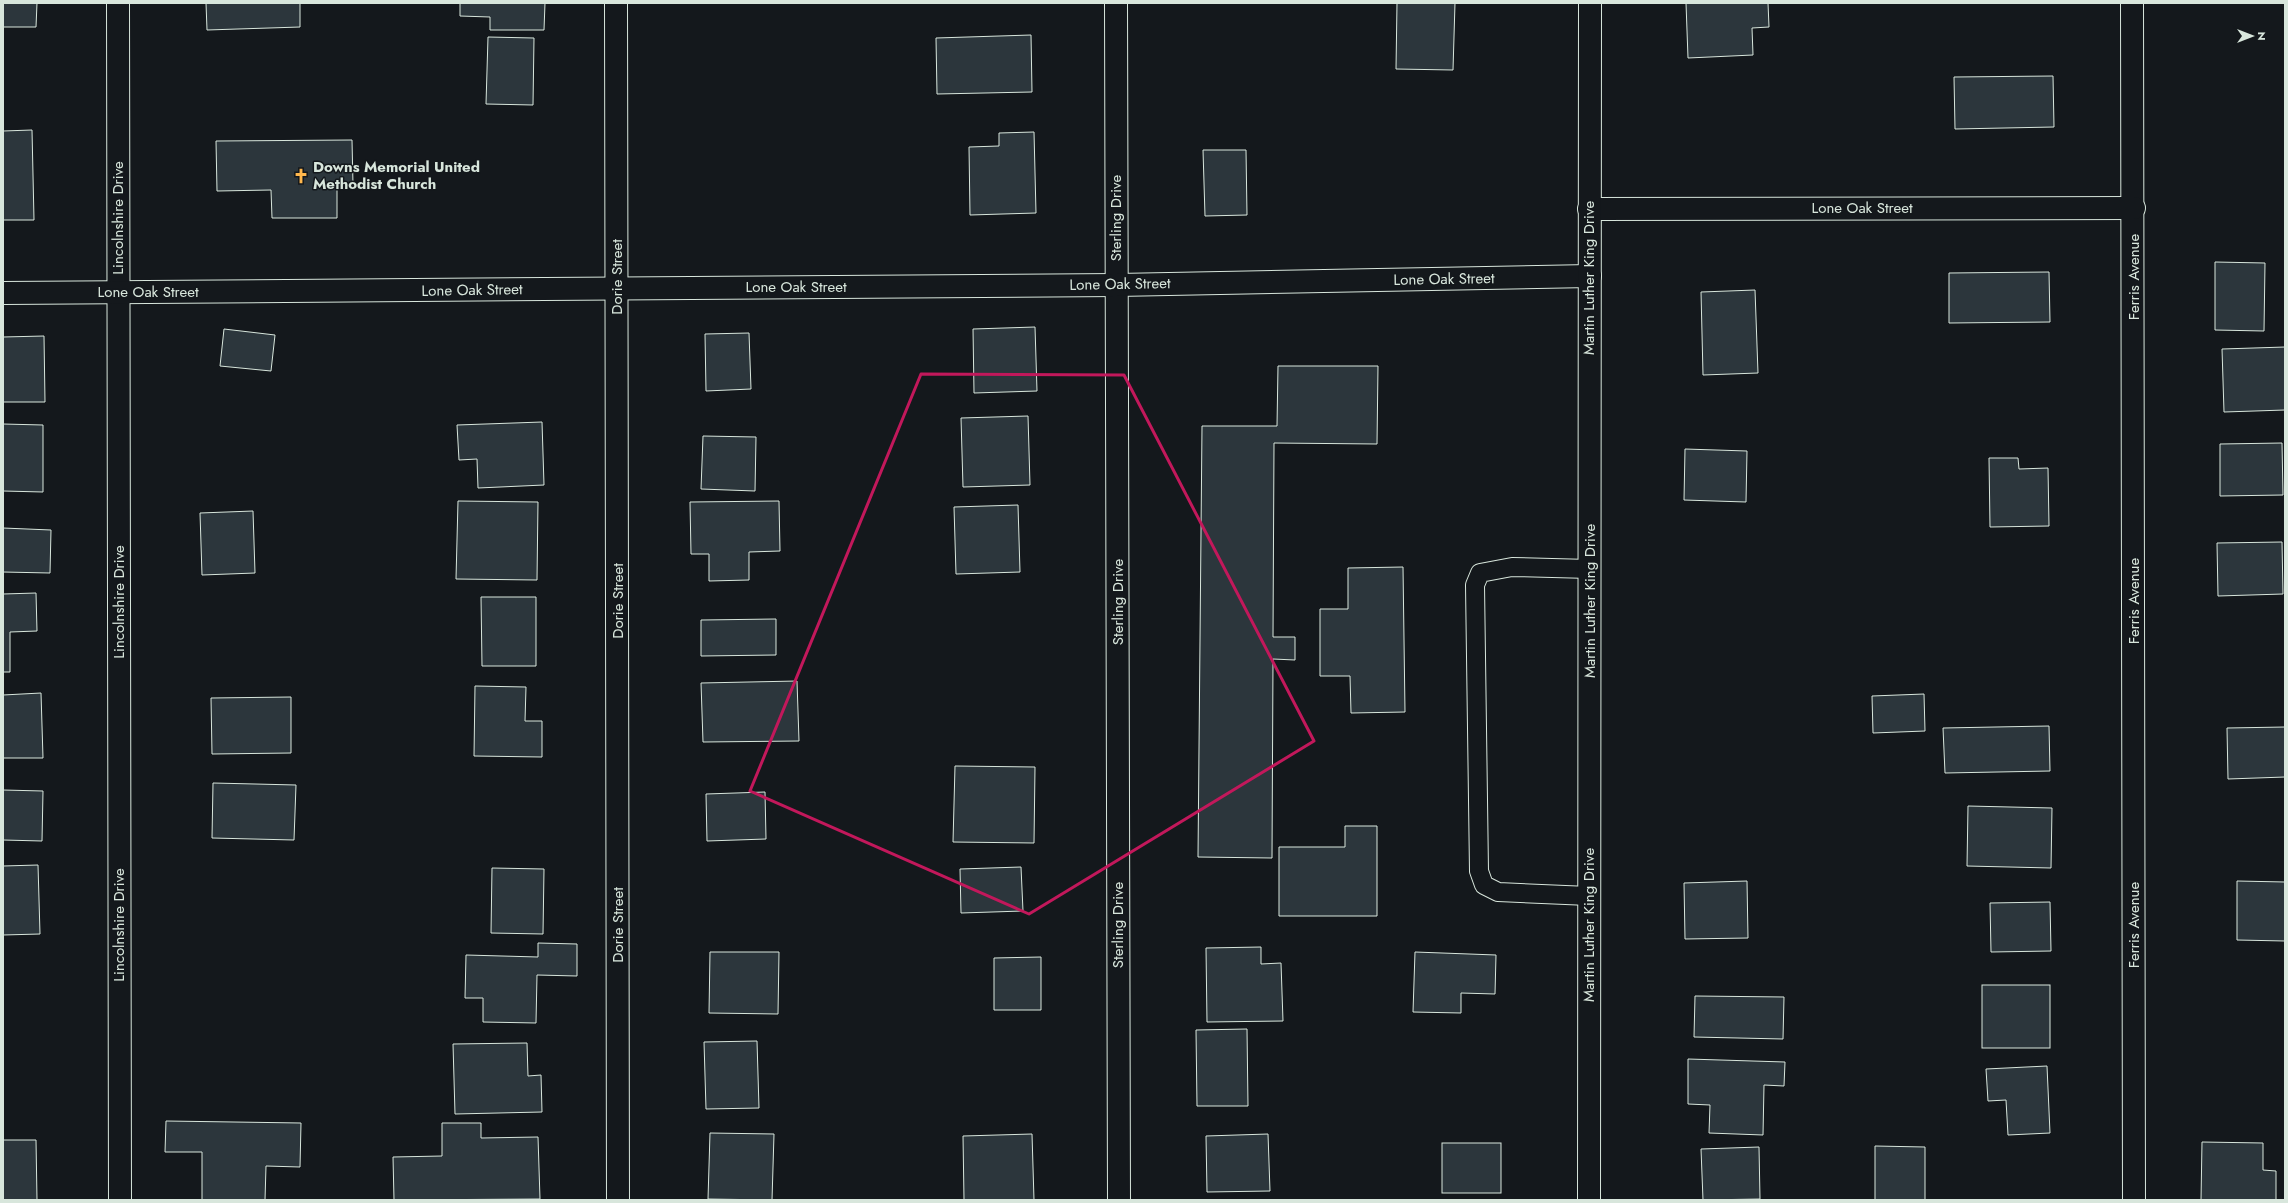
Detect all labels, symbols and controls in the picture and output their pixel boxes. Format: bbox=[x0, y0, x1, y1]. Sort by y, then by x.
north arrow bbox=[2232, 16, 2272, 56]
text: N bbox=[2254, 32, 2270, 40]
place label: Downs Memorial United Methodist Church bbox=[313, 156, 480, 195]
street label: Lincolnshire Drive bbox=[107, 161, 129, 275]
church icon: Downs Memorial United Methodist Church bbox=[292, 167, 310, 185]
street label: Sterling Drive bbox=[1105, 175, 1127, 261]
street label: Lone Oak Street bbox=[1812, 197, 1913, 219]
street label: Martin Luther King Drive bbox=[1578, 201, 1600, 355]
street label: Ferris Avenue bbox=[2123, 234, 2145, 320]
street label: Dorie Street bbox=[606, 239, 628, 315]
street label: Lone Oak Street bbox=[1393, 267, 1495, 291]
street label: Lone Oak Street bbox=[1069, 272, 1171, 296]
street label: Lone Oak Street bbox=[746, 276, 847, 298]
street label: Lone Oak Street bbox=[421, 278, 523, 302]
street label: Lone Oak Street bbox=[98, 281, 199, 303]
street label: Martin Luther King Drive bbox=[1579, 524, 1601, 678]
street label: Lincolnshire Drive bbox=[108, 545, 130, 659]
street label: Ferris Avenue bbox=[2123, 558, 2145, 644]
street label: Sterling Drive bbox=[1107, 559, 1129, 645]
street label: Dorie Street bbox=[607, 563, 629, 639]
street label: Martin Luther King Drive bbox=[1578, 848, 1600, 1002]
street label: Lincolnshire Drive bbox=[108, 868, 130, 982]
street label: Sterling Drive bbox=[1107, 882, 1129, 968]
street label: Ferris Avenue bbox=[2123, 882, 2145, 968]
street label: Dorie Street bbox=[607, 887, 629, 963]

